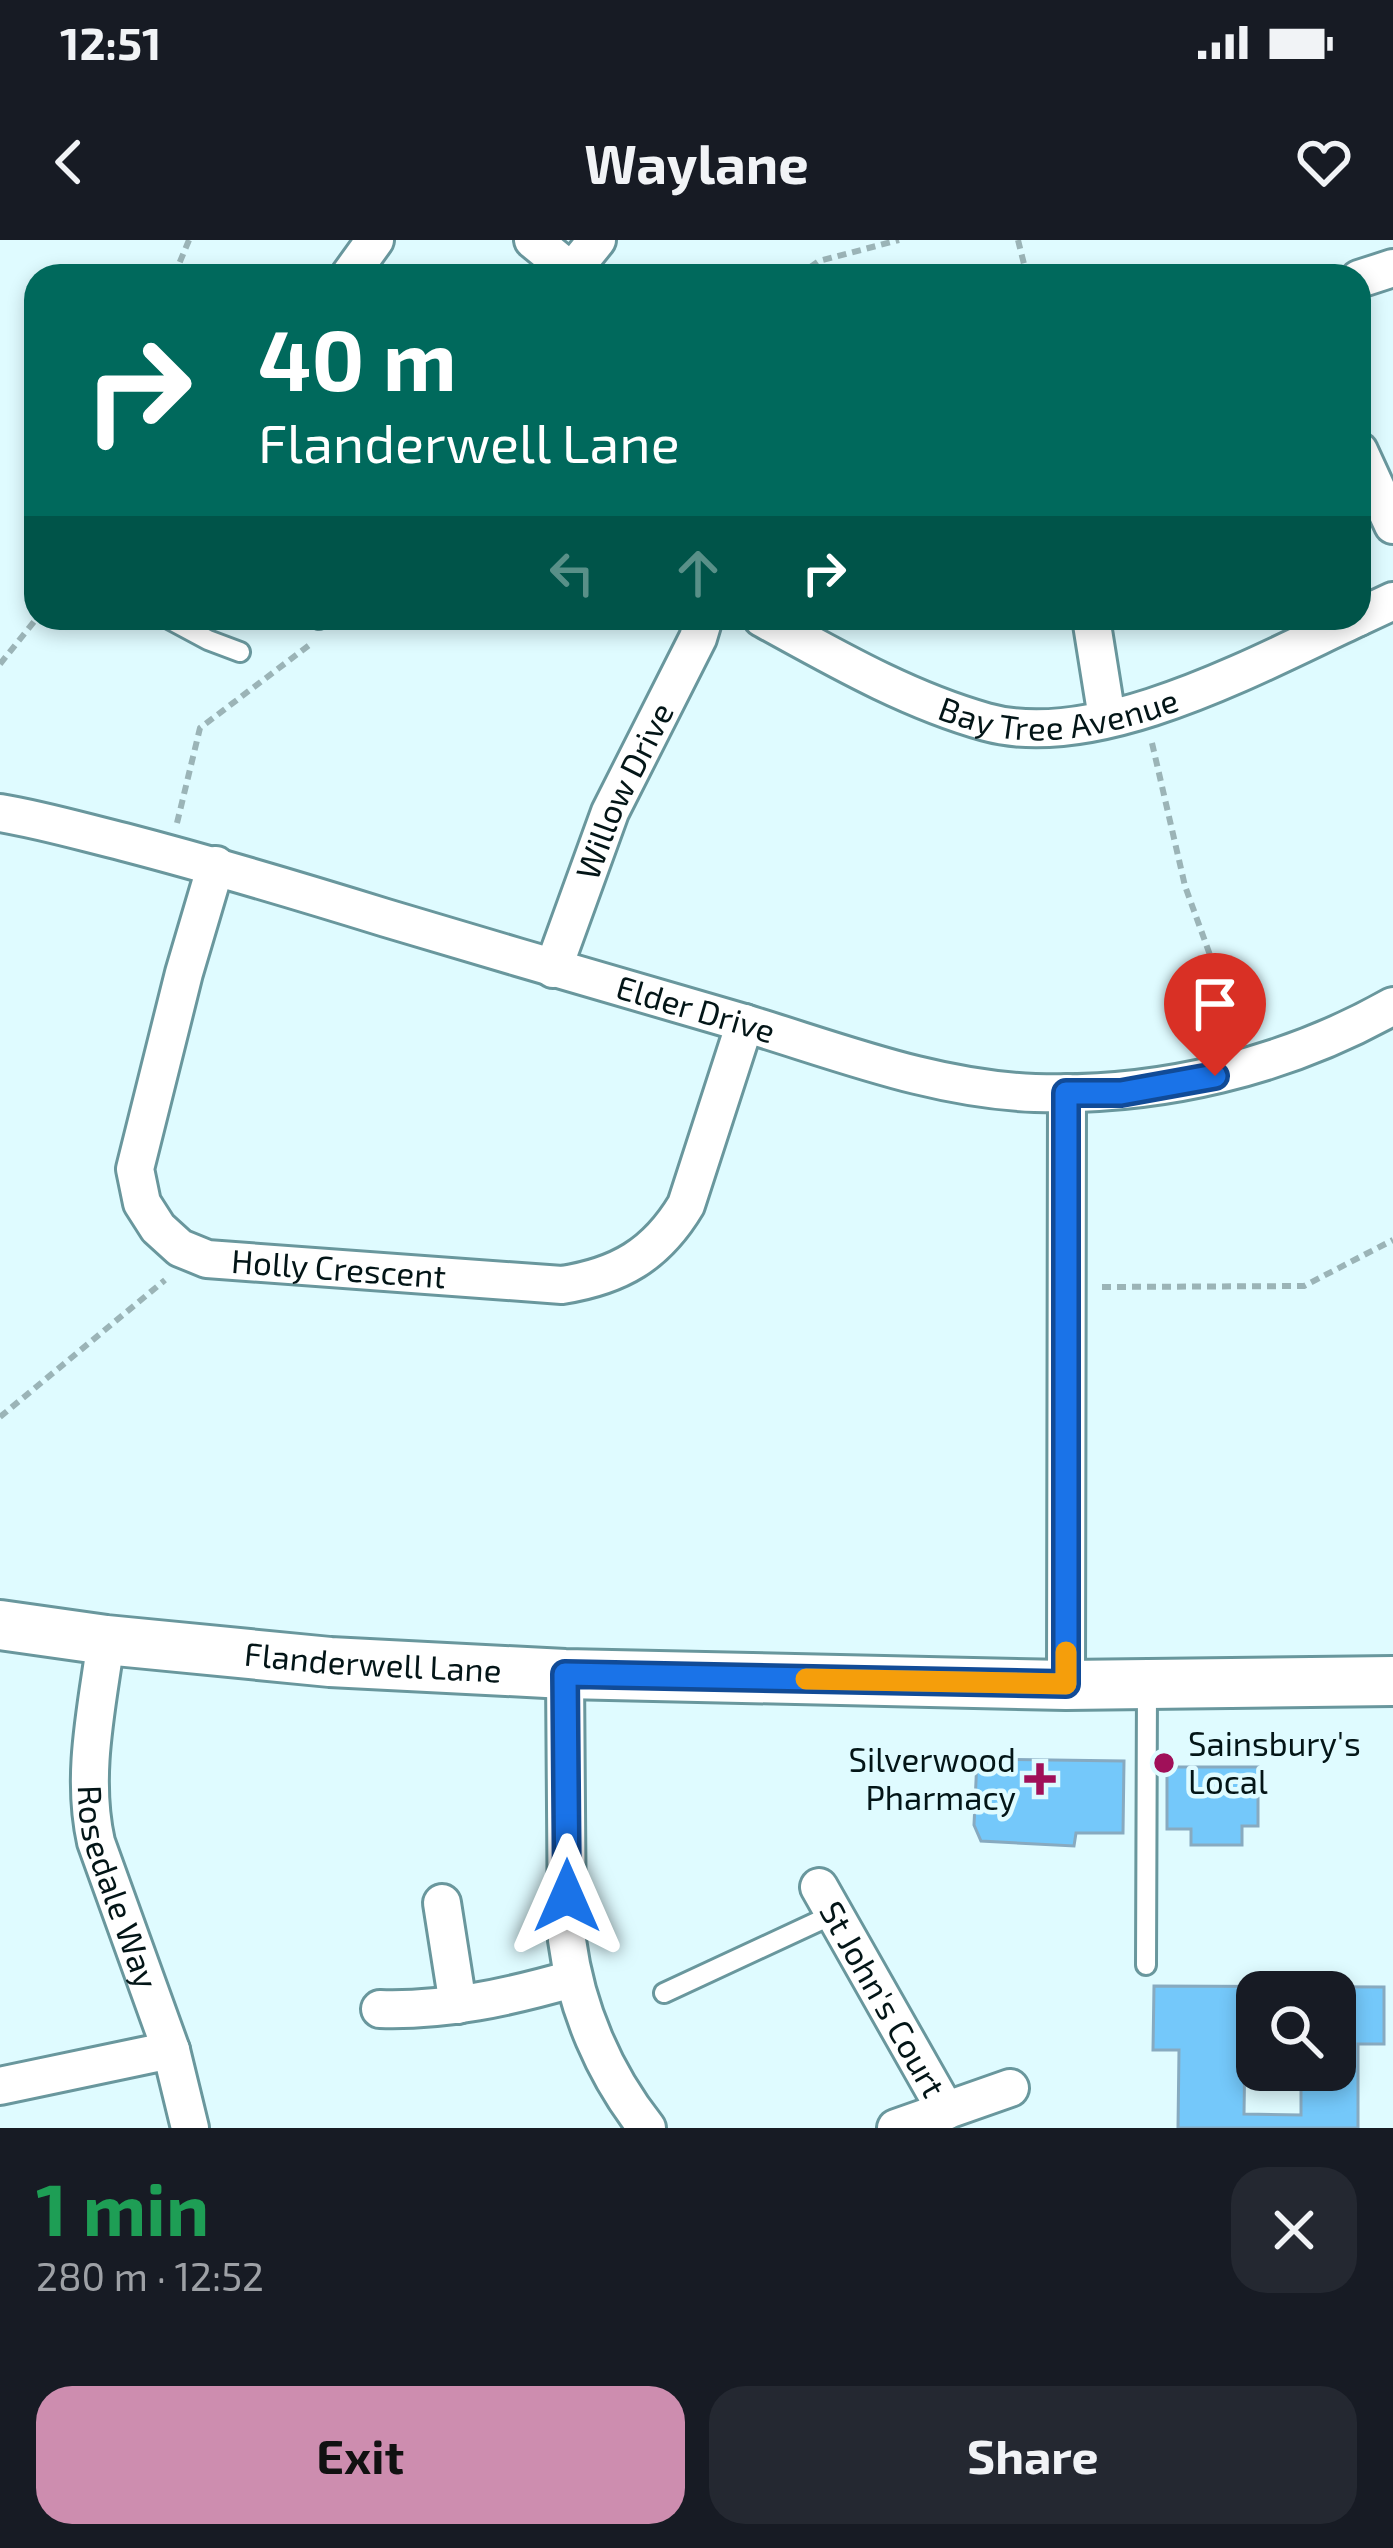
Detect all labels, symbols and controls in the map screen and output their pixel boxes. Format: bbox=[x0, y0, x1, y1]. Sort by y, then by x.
text: 12:51 bbox=[60, 15, 161, 69]
icon: back bbox=[36, 129, 102, 195]
icon: heart bbox=[1291, 129, 1357, 195]
text: Waylane bbox=[584, 130, 809, 195]
text: 40 m bbox=[258, 307, 457, 408]
icon: right bbox=[60, 312, 216, 468]
text: Flanderwell Lane bbox=[258, 409, 680, 474]
icon: left bbox=[539, 540, 605, 606]
icon: ahead bbox=[665, 540, 731, 606]
icon: right bbox=[791, 540, 857, 606]
street label: Bay Tree Avenue bbox=[934, 679, 1183, 747]
street label: Willow Drive bbox=[566, 695, 681, 884]
pin bbox=[1164, 953, 1266, 1076]
street label: Elder Drive bbox=[612, 966, 780, 1050]
icon: arrive bbox=[1182, 971, 1248, 1037]
street label: Holly Crescent bbox=[230, 1240, 448, 1295]
street label: Flanderwell Lane bbox=[243, 1633, 503, 1690]
place label: Sainsbury's Local bbox=[1188, 1723, 1361, 1801]
place label: Silverwood Pharmacy bbox=[848, 1739, 1016, 1817]
marker: Sainsbury's Local bbox=[1151, 1750, 1177, 1776]
marker: Silverwood Pharmacy bbox=[1027, 1766, 1053, 1792]
street label: Rosedale Way bbox=[71, 1784, 168, 1994]
position arrow bbox=[504, 1833, 630, 1959]
street label: St John's Court bbox=[812, 1894, 955, 2104]
map controls bbox=[1236, 1971, 1356, 2091]
button: search bbox=[1236, 1971, 1356, 2091]
text: 1 min bbox=[36, 2164, 209, 2250]
button: close bbox=[1231, 2167, 1357, 2293]
text: 280 m · 12:52 bbox=[36, 2252, 264, 2299]
button: Exit bbox=[36, 2386, 685, 2524]
button: Share bbox=[709, 2386, 1357, 2524]

